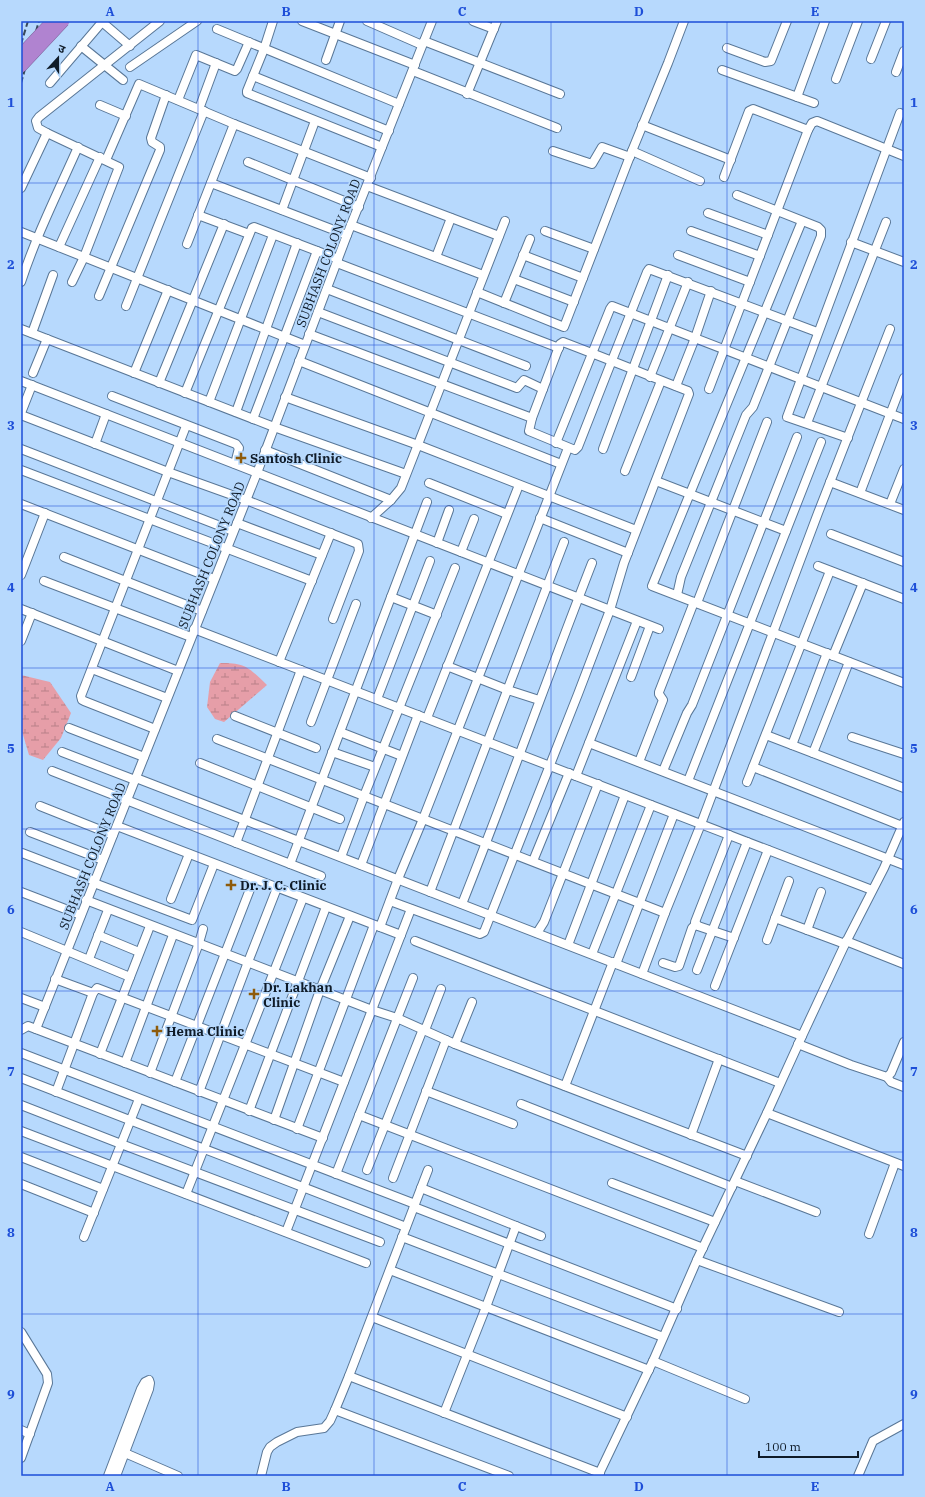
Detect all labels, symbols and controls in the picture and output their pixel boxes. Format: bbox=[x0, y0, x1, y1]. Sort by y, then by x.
text: A bbox=[105, 3, 115, 20]
text: B bbox=[281, 3, 291, 20]
text: C bbox=[458, 3, 467, 20]
text: D bbox=[634, 3, 644, 20]
text: E bbox=[811, 3, 819, 20]
north arrow bbox=[38, 38, 78, 78]
text: उ bbox=[56, 41, 68, 57]
text: 1 bbox=[7, 94, 15, 111]
text: 1 bbox=[910, 94, 918, 111]
street label: SUBHASH COLONY ROAD bbox=[292, 177, 365, 330]
text: 2 bbox=[7, 256, 15, 273]
text: 2 bbox=[910, 256, 918, 273]
text: 3 bbox=[7, 417, 15, 434]
text: 3 bbox=[910, 417, 918, 434]
place label: Santosh Clinic bbox=[250, 450, 342, 467]
marker: Santosh Clinic bbox=[235, 452, 247, 464]
street label: SUBHASH COLONY ROAD bbox=[174, 479, 249, 631]
text: 4 bbox=[7, 579, 15, 596]
text: 4 bbox=[910, 579, 918, 596]
text: 5 bbox=[7, 740, 15, 757]
text: 5 bbox=[910, 740, 918, 757]
street label: SUBHASH COLONY ROAD bbox=[55, 780, 130, 932]
place label: Dr. J. C. Clinic bbox=[240, 877, 327, 894]
marker: Dr. J. C. Clinic bbox=[225, 879, 237, 891]
text: 6 bbox=[7, 901, 15, 918]
text: 6 bbox=[910, 901, 918, 918]
place label: Dr. Lakhan Clinic bbox=[263, 979, 333, 1011]
marker: Dr. Lakhan Clinic bbox=[248, 988, 260, 1000]
place label: Hema Clinic bbox=[166, 1023, 244, 1040]
marker: Hema Clinic bbox=[151, 1025, 163, 1037]
text: 7 bbox=[7, 1063, 15, 1080]
text: 7 bbox=[910, 1063, 918, 1080]
text: 8 bbox=[7, 1224, 15, 1241]
text: 8 bbox=[910, 1224, 918, 1241]
text: 9 bbox=[7, 1386, 15, 1403]
text: 9 bbox=[910, 1386, 918, 1403]
scale bar bbox=[759, 1433, 858, 1459]
text: 100 m bbox=[765, 1439, 801, 1454]
text: A bbox=[105, 1478, 115, 1495]
text: B bbox=[281, 1478, 291, 1495]
text: C bbox=[458, 1478, 467, 1495]
text: D bbox=[634, 1478, 644, 1495]
text: E bbox=[811, 1478, 819, 1495]

